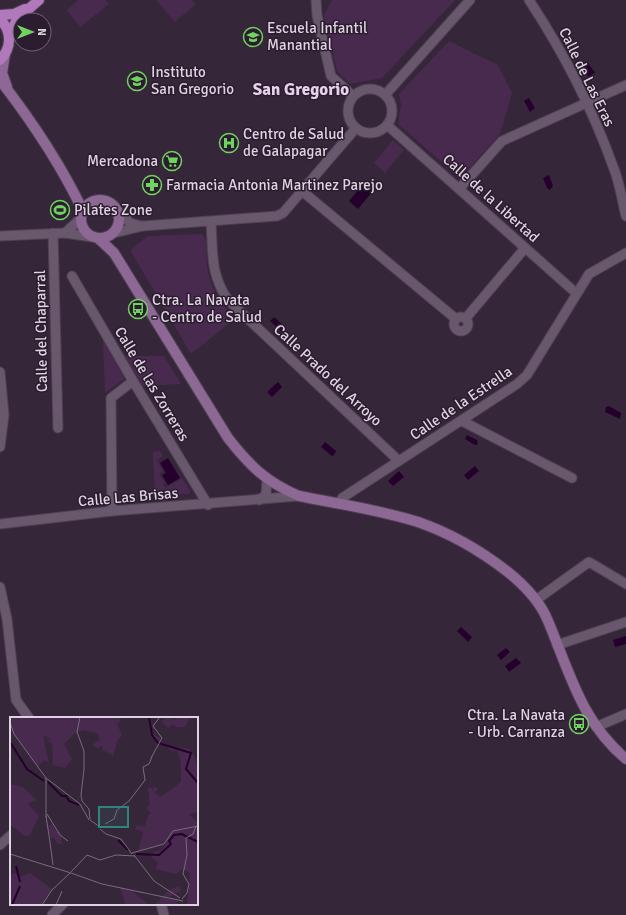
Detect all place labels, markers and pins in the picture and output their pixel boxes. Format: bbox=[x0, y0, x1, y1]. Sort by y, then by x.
place label: Escuela Infantil Manantial bbox=[267, 19, 367, 54]
school or university icon: Escuela Infantil Manantial bbox=[242, 26, 264, 48]
place label: Instituto San Gregorio bbox=[151, 63, 234, 98]
school or university icon: Instituto San Gregorio bbox=[126, 70, 148, 92]
place label: Centro de Salud de Galapagar bbox=[243, 125, 344, 160]
hospital icon: Centro de Salud de Galapagar bbox=[218, 132, 240, 154]
supermarket icon: Mercadona bbox=[161, 150, 183, 172]
place label: Mercadona bbox=[87, 152, 158, 170]
pharmacy icon: Farmacia Antonia Martinez Parejo bbox=[141, 174, 163, 196]
place label: Farmacia Antonia Martinez Parejo bbox=[166, 176, 383, 194]
sports icon: Pilates Zone bbox=[49, 199, 71, 221]
place label: Pilates Zone bbox=[74, 201, 152, 219]
place label: Ctra. La Navata - Centro de Salud bbox=[152, 291, 262, 326]
bus stop icon: Ctra. La Navata - Centro de Salud bbox=[127, 298, 149, 320]
place label: Ctra. La Navata - Urb. Carranza bbox=[467, 706, 565, 741]
bus stop icon: Ctra. La Navata - Urb. Carranza bbox=[568, 713, 590, 735]

